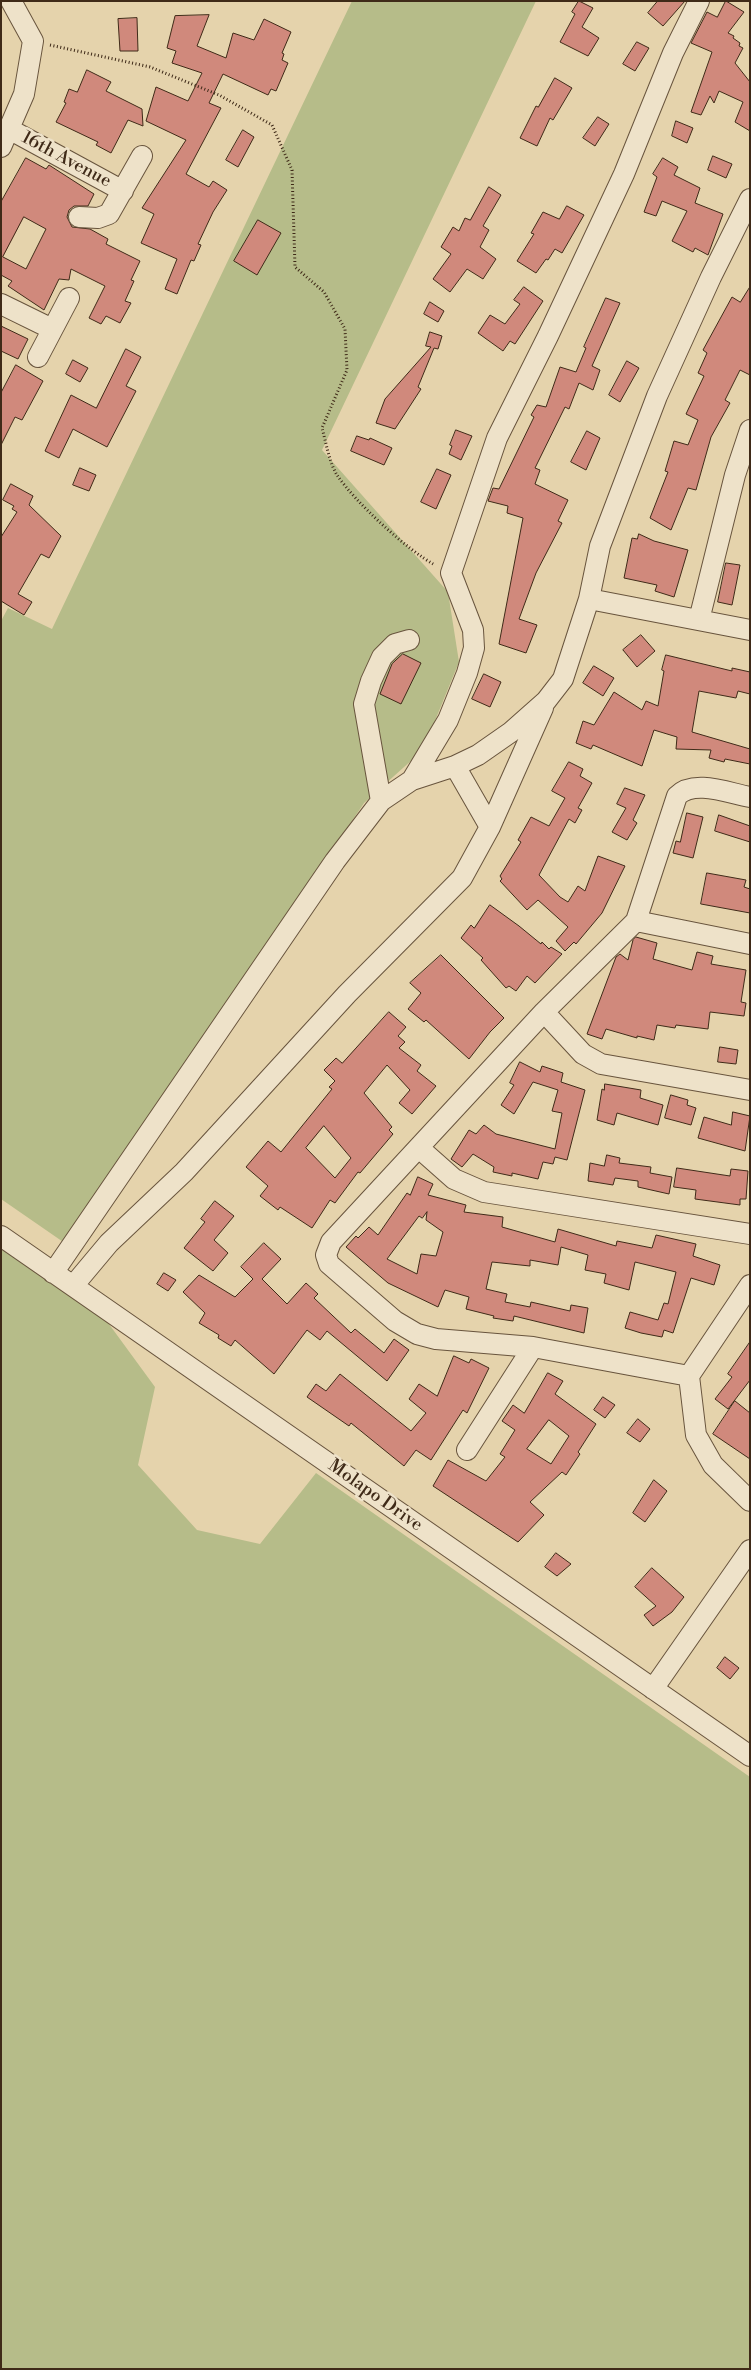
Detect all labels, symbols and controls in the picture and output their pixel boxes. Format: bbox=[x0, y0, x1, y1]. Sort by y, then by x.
street label: 16th Avenue bbox=[18, 127, 114, 193]
street label: Molapo Drive bbox=[324, 1455, 426, 1537]

